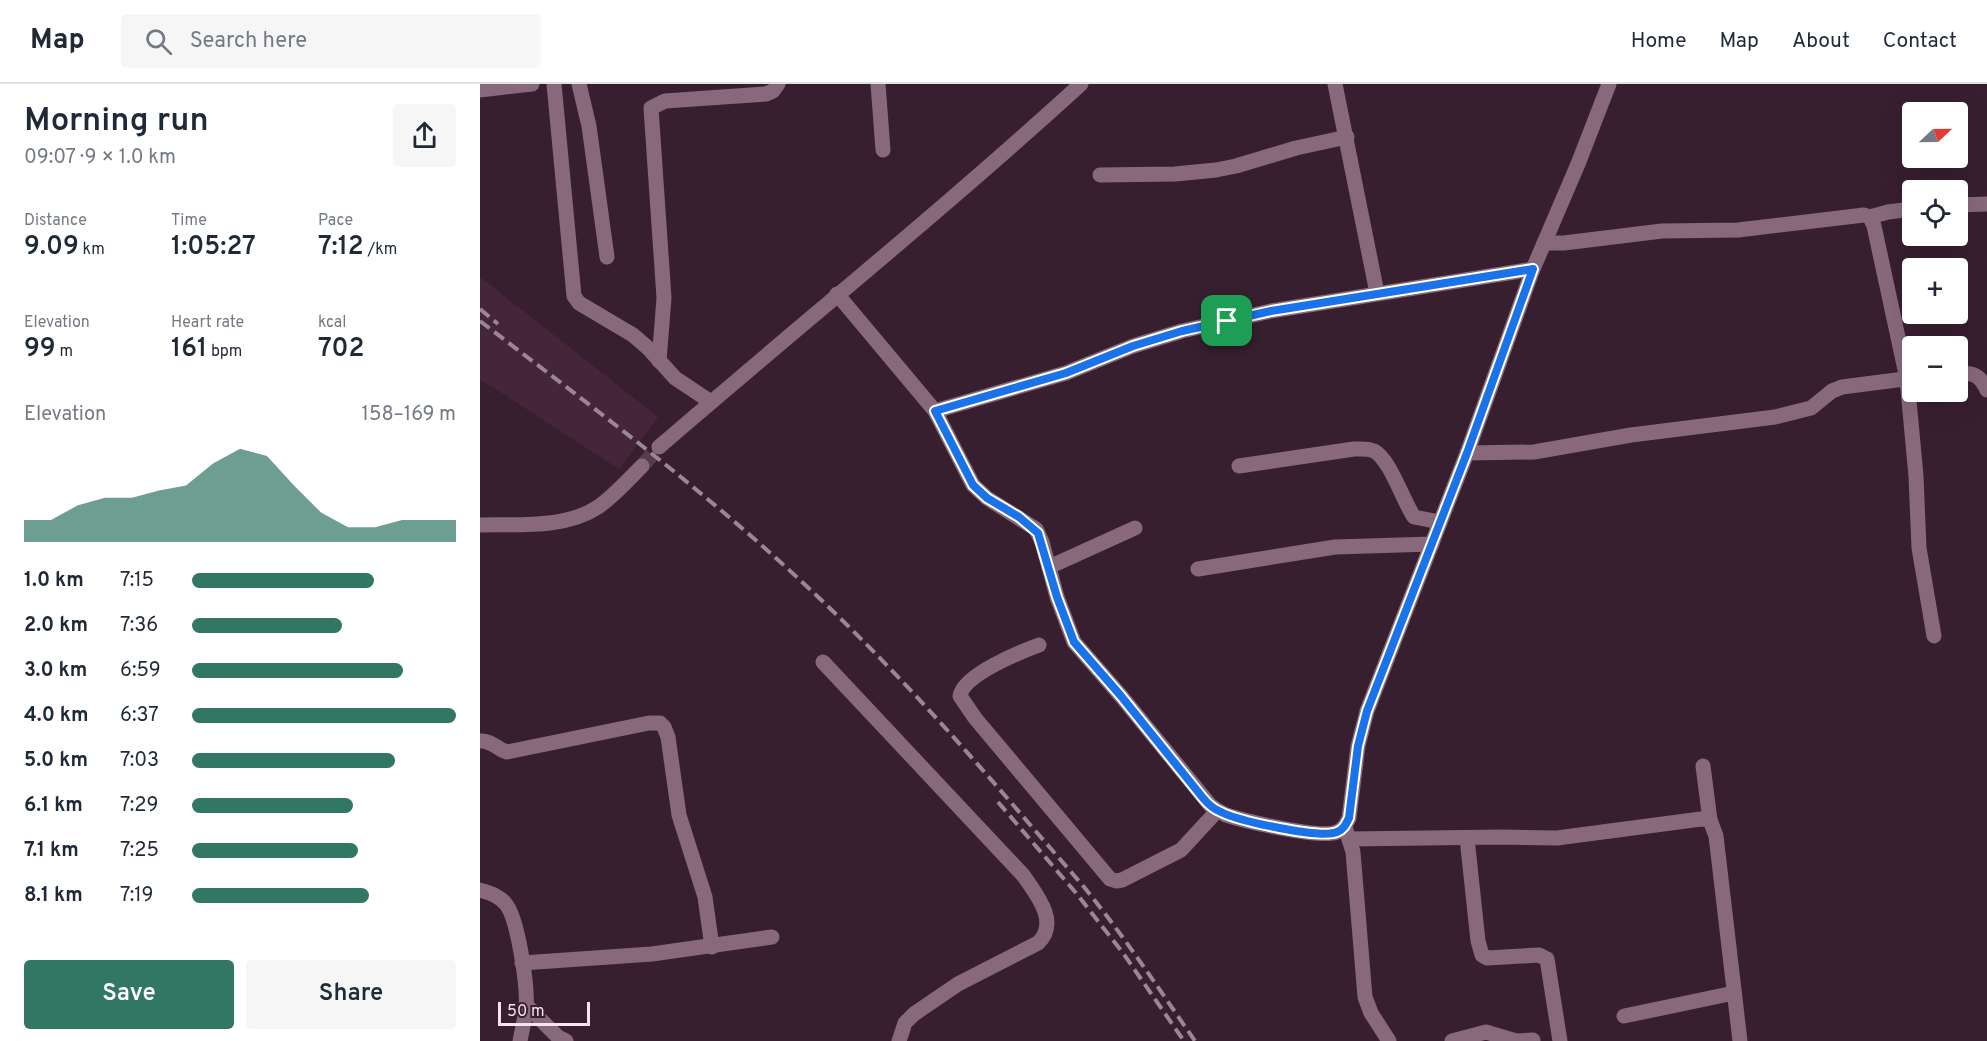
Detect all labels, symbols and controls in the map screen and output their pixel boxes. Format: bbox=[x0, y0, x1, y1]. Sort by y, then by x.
search box bbox=[121, 14, 541, 68]
text: Map bbox=[30, 23, 85, 59]
icon: search bbox=[142, 25, 175, 58]
text: Search here bbox=[190, 28, 307, 55]
text: Home bbox=[1631, 28, 1687, 55]
text: Map bbox=[1720, 28, 1759, 55]
text: About bbox=[1792, 28, 1850, 55]
text: Contact bbox=[1883, 28, 1957, 55]
text: Morning run bbox=[24, 101, 209, 143]
north arrow bbox=[1902, 102, 1968, 168]
map controls bbox=[1902, 102, 1968, 402]
button: share bbox=[393, 104, 456, 167]
text: 09:07 · 9 × 1.0 km bbox=[24, 145, 176, 171]
button: locate bbox=[1902, 180, 1968, 246]
text: Distance bbox=[24, 211, 87, 231]
text: Time bbox=[171, 211, 207, 231]
text: Pace bbox=[318, 211, 353, 231]
text: 9.09 bbox=[24, 231, 79, 264]
text: 1:05:27 bbox=[171, 231, 256, 264]
text: 7:12 bbox=[318, 231, 364, 264]
text: km bbox=[79, 240, 105, 260]
text: /km bbox=[364, 240, 397, 260]
button: + bbox=[1902, 258, 1968, 324]
pin bbox=[1201, 295, 1252, 346]
icon: arrive bbox=[1210, 304, 1243, 337]
text: Elevation bbox=[24, 313, 90, 333]
text: Heart rate bbox=[171, 313, 244, 333]
text: kcal bbox=[318, 313, 346, 333]
text: 99 bbox=[24, 333, 56, 366]
text: 161 bbox=[171, 333, 207, 366]
text: 702 bbox=[318, 333, 364, 366]
button: − bbox=[1902, 336, 1968, 402]
text: m bbox=[56, 342, 73, 362]
text: bpm bbox=[207, 342, 242, 362]
text: Elevation bbox=[24, 402, 106, 428]
text: 158–169 m bbox=[362, 402, 456, 428]
text: 1.0 km bbox=[24, 568, 84, 594]
text: 7:15 bbox=[120, 568, 154, 594]
text: 2.0 km bbox=[24, 613, 88, 639]
text: 7:36 bbox=[120, 613, 158, 639]
text: 3.0 km bbox=[24, 658, 87, 684]
text: 6:59 bbox=[120, 658, 161, 684]
text: 4.0 km bbox=[24, 703, 89, 729]
text: 6:37 bbox=[120, 703, 159, 729]
text: 5.0 km bbox=[24, 748, 88, 774]
text: 7:03 bbox=[120, 748, 159, 774]
text: 6.1 km bbox=[24, 793, 83, 819]
text: 7:29 bbox=[120, 793, 158, 819]
text: 7.1 km bbox=[24, 838, 79, 864]
text: 7:25 bbox=[120, 838, 159, 864]
text: 8.1 km bbox=[24, 883, 83, 909]
text: 7:19 bbox=[120, 883, 154, 909]
button: Save bbox=[24, 960, 234, 1029]
button: Share bbox=[246, 960, 456, 1029]
scale bar bbox=[498, 999, 590, 1026]
text: 50 m bbox=[507, 1002, 545, 1022]

